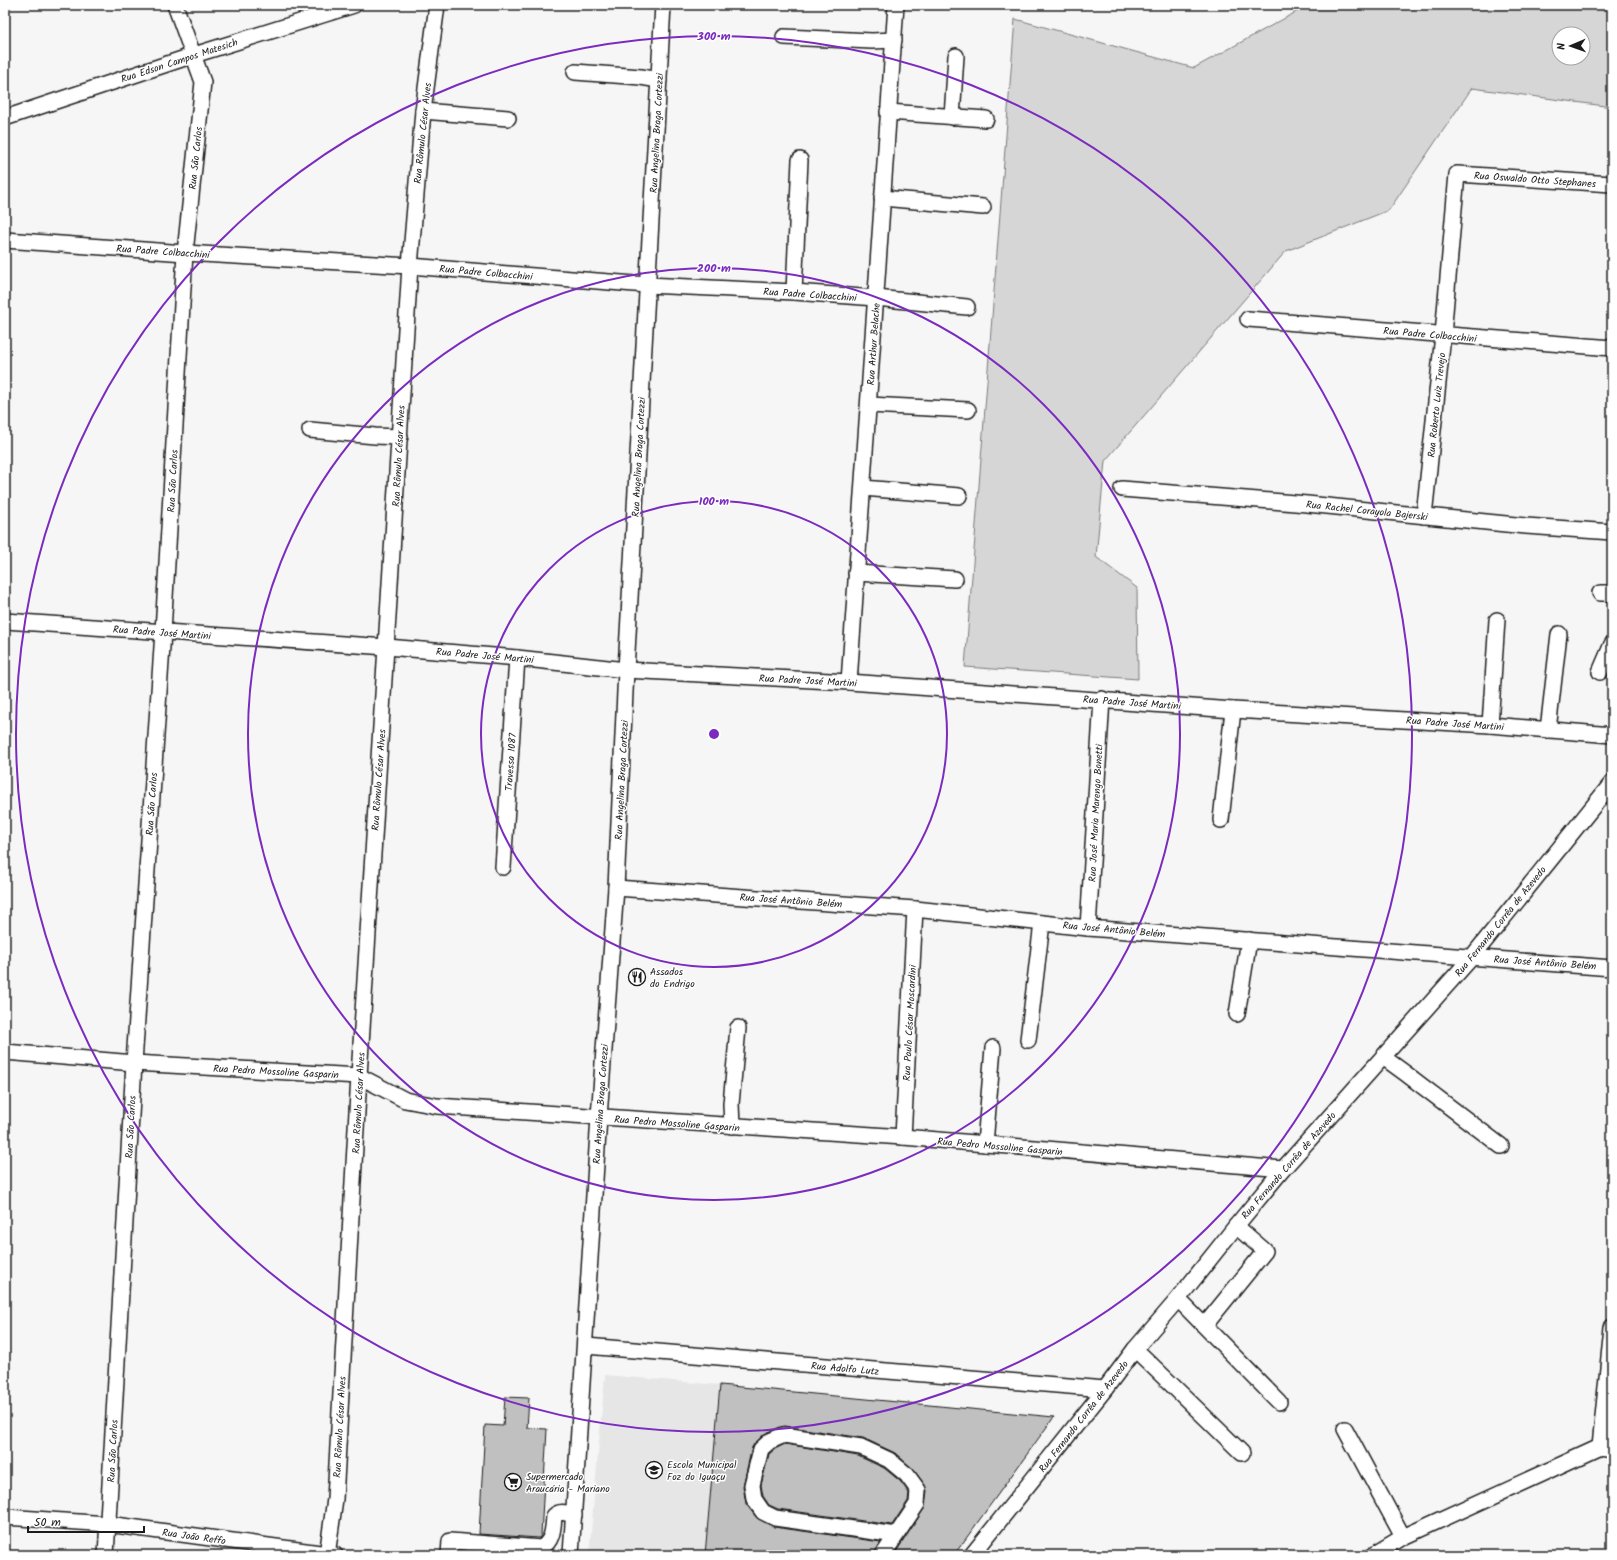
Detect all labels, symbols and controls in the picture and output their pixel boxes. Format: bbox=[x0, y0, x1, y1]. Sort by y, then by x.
north arrow bbox=[1551, 26, 1591, 66]
text: 300 m bbox=[696, 27, 731, 46]
street label: Rua Edson Campos Matesich bbox=[119, 34, 240, 87]
text: N bbox=[1553, 42, 1571, 50]
street label: Rua Angelina Braga Cortezzi bbox=[646, 72, 668, 193]
street label: Rua Rômulo César Alves bbox=[410, 81, 436, 184]
street label: Rua São Carlos bbox=[185, 125, 207, 190]
street label: Rua Oswaldo Otto Stephanes bbox=[1473, 168, 1597, 192]
street label: Rua Padre Colbacchini bbox=[116, 241, 211, 263]
text: 200 m bbox=[697, 259, 731, 278]
street label: Rua Padre Colbacchini bbox=[439, 261, 534, 285]
street label: Rua Padre Colbacchini bbox=[763, 284, 858, 306]
street label: Rua Arthur Belache bbox=[863, 302, 885, 386]
street label: Rua Padre Colbacchini bbox=[1383, 323, 1478, 347]
street label: Rua Roberto Luiz Trevejo bbox=[1424, 351, 1450, 458]
street label: Rua Angelina Braga Cortezzi bbox=[628, 396, 650, 517]
street label: Rua Rômulo César Alves bbox=[388, 404, 410, 507]
street label: Rua São Carlos bbox=[163, 448, 183, 513]
text: 100 m bbox=[699, 492, 729, 511]
street label: Rua Rachel Corayola Bajerski bbox=[1305, 497, 1429, 525]
street label: Rua Padre José Martini bbox=[112, 622, 212, 644]
street label: Rua Padre José Martini bbox=[435, 644, 535, 668]
street label: Rua Padre José Martini bbox=[759, 670, 858, 692]
street label: Rua Padre José Martini bbox=[1082, 692, 1182, 714]
street label: Rua Padre José Martini bbox=[1405, 713, 1505, 735]
street label: Rua Angelina Braga Cortezzi bbox=[611, 719, 633, 840]
centre of rings bbox=[707, 727, 721, 741]
street label: Rua Rômulo César Alves bbox=[367, 728, 391, 831]
street label: Travessa 1087 bbox=[501, 732, 521, 792]
street label: Rua José Maria Marengo Bonetti bbox=[1084, 743, 1108, 882]
street label: Rua São Carlos bbox=[142, 771, 162, 836]
street label: Rua Fernando Corrêa de Azevedo bbox=[1451, 863, 1551, 980]
street label: Rua José Antônio Belém bbox=[739, 889, 843, 913]
street label: Rua José Antônio Belém bbox=[1062, 918, 1166, 942]
street label: Rua José Antônio Belém bbox=[1493, 951, 1597, 975]
place label: Assados do Endrigo bbox=[650, 964, 695, 992]
street label: Rua Paulo César Moscardini bbox=[899, 964, 921, 1081]
restaurant icon: Assados do Endrigo bbox=[627, 967, 647, 987]
street label: Rua Angelina Braga Cortezzi bbox=[589, 1043, 613, 1165]
street label: Rua Rômulo César Alves bbox=[348, 1051, 370, 1154]
street label: Rua Pedro Mossoline Gasparin bbox=[213, 1061, 339, 1083]
street label: Rua São Carlos bbox=[121, 1094, 141, 1159]
street label: Rua Fernando Corrêa de Azevedo bbox=[1237, 1108, 1340, 1223]
street label: Rua Pedro Mossoline Gasparin bbox=[614, 1112, 740, 1136]
street label: Rua Pedro Mossoline Gasparin bbox=[937, 1134, 1063, 1160]
street label: Rua Fernando Corrêa de Azevedo bbox=[1035, 1357, 1133, 1476]
street label: Rua Adolfo Lutz bbox=[810, 1358, 880, 1380]
street label: Rua Rômulo César Alves bbox=[329, 1375, 351, 1478]
street label: Rua São Carlos bbox=[103, 1418, 123, 1483]
place label: Escola Municipal Foz do Iguaçu bbox=[667, 1457, 737, 1485]
school or university icon: Escola Municipal Foz do Iguaçu bbox=[644, 1460, 664, 1480]
place label: Supermercado Araucária - Mariano bbox=[526, 1469, 610, 1497]
supermarket icon: Supermercado Araucária - Mariano bbox=[503, 1472, 523, 1492]
scale bar bbox=[28, 1508, 144, 1534]
text: 50 m bbox=[34, 1513, 61, 1532]
street label: Rua João Reffo bbox=[161, 1525, 227, 1549]

